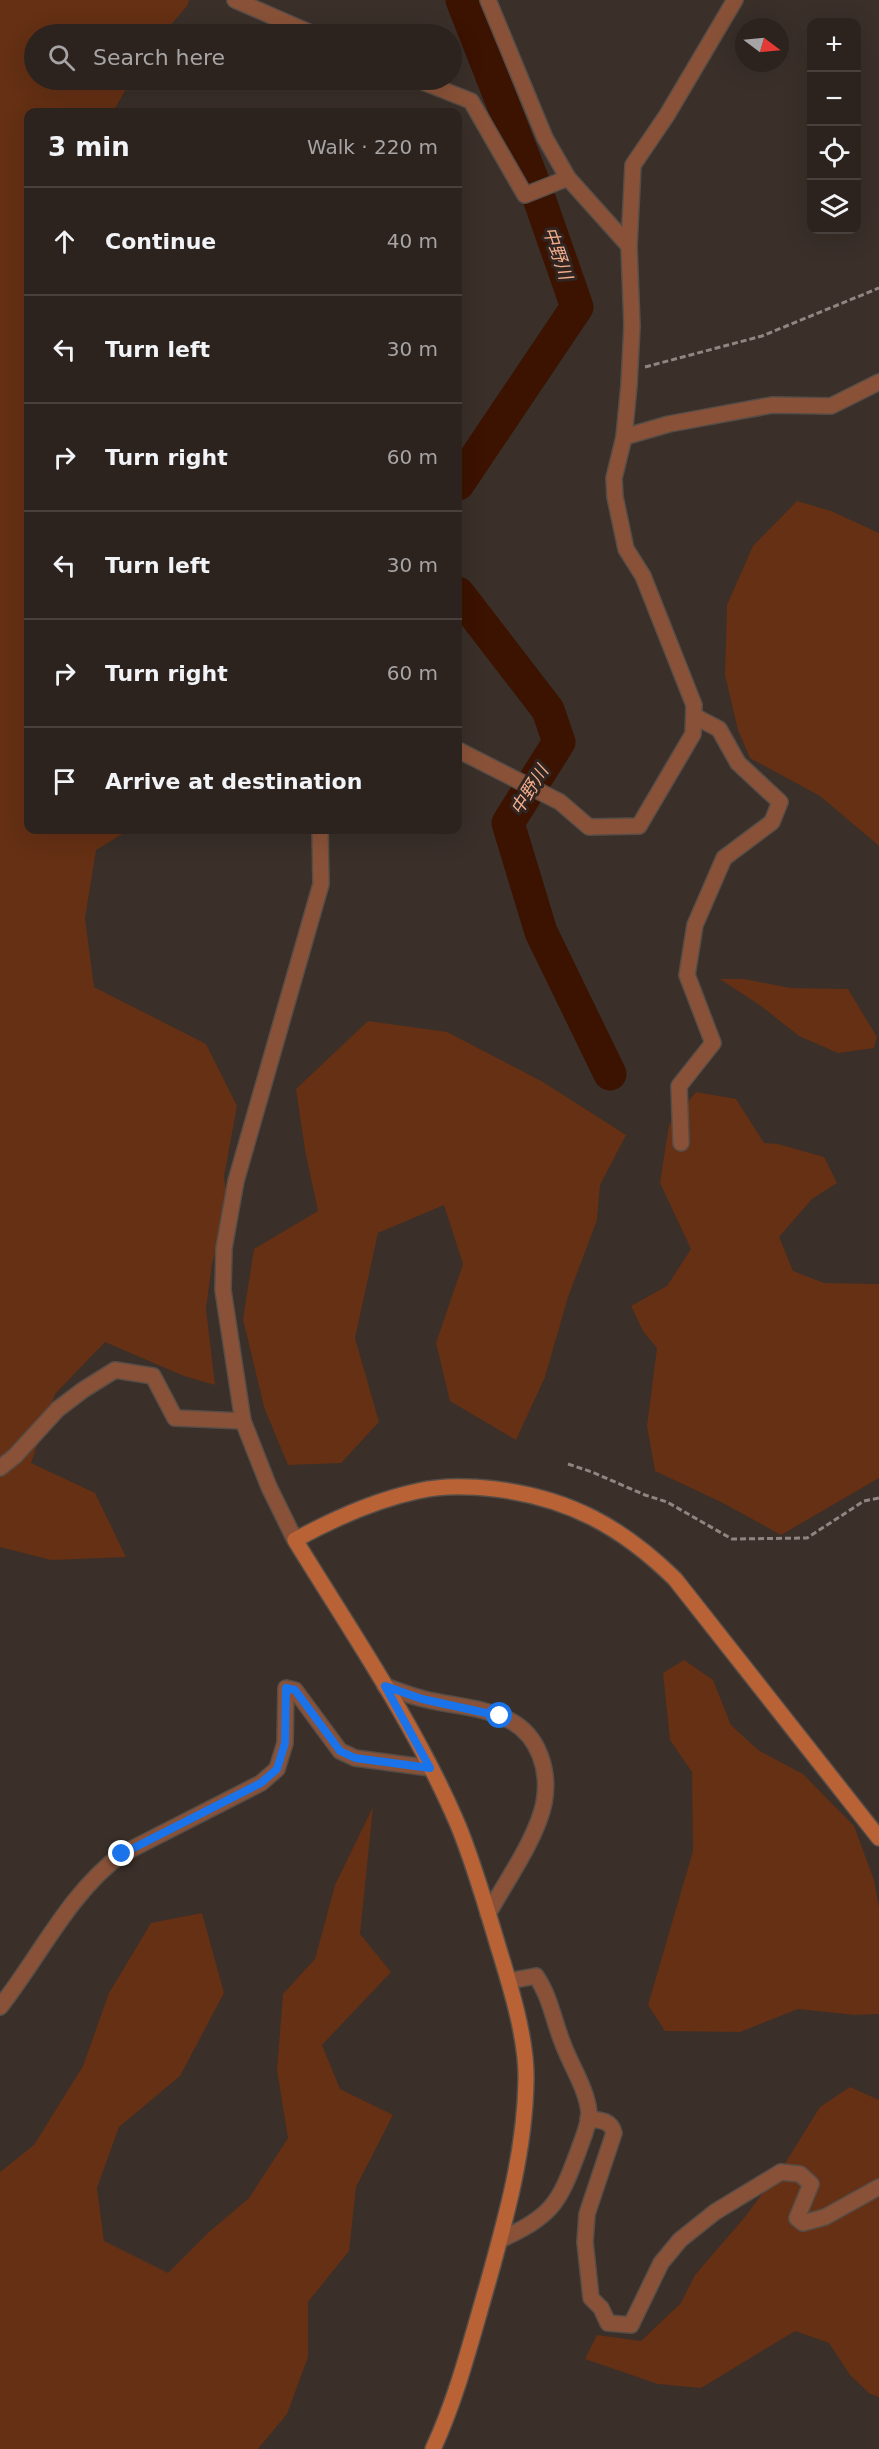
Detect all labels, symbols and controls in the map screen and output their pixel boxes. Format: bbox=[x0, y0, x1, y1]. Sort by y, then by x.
north arrow bbox=[735, 18, 789, 72]
map controls bbox=[807, 18, 861, 234]
button: + bbox=[807, 18, 861, 72]
search box bbox=[24, 24, 462, 90]
icon: search bbox=[45, 41, 78, 74]
text: Search here bbox=[93, 45, 225, 70]
button: − bbox=[807, 72, 861, 126]
button: locate bbox=[807, 126, 861, 180]
text: 3 min bbox=[48, 132, 130, 162]
text: Walk · 220 m bbox=[307, 135, 438, 159]
button: layers bbox=[807, 180, 861, 234]
water label: 中野川 bbox=[539, 224, 577, 284]
icon: ahead bbox=[48, 225, 81, 258]
text: Continue bbox=[105, 229, 216, 254]
text: 40 m bbox=[387, 229, 438, 253]
icon: left bbox=[48, 333, 81, 366]
text: Turn left bbox=[105, 337, 210, 362]
text: 30 m bbox=[387, 337, 438, 361]
icon: right bbox=[48, 441, 81, 474]
text: Turn right bbox=[105, 445, 228, 470]
text: 60 m bbox=[387, 445, 438, 469]
icon: left bbox=[48, 549, 81, 582]
text: Turn left bbox=[105, 553, 210, 578]
text: 30 m bbox=[387, 553, 438, 577]
icon: right bbox=[48, 657, 81, 690]
text: Turn right bbox=[105, 661, 228, 686]
text: 60 m bbox=[387, 661, 438, 685]
water label: 中野川 bbox=[506, 760, 553, 818]
icon: arrive bbox=[48, 765, 81, 798]
text: Arrive at destination bbox=[105, 769, 362, 794]
route start bbox=[486, 1702, 512, 1728]
route end bbox=[108, 1840, 134, 1866]

